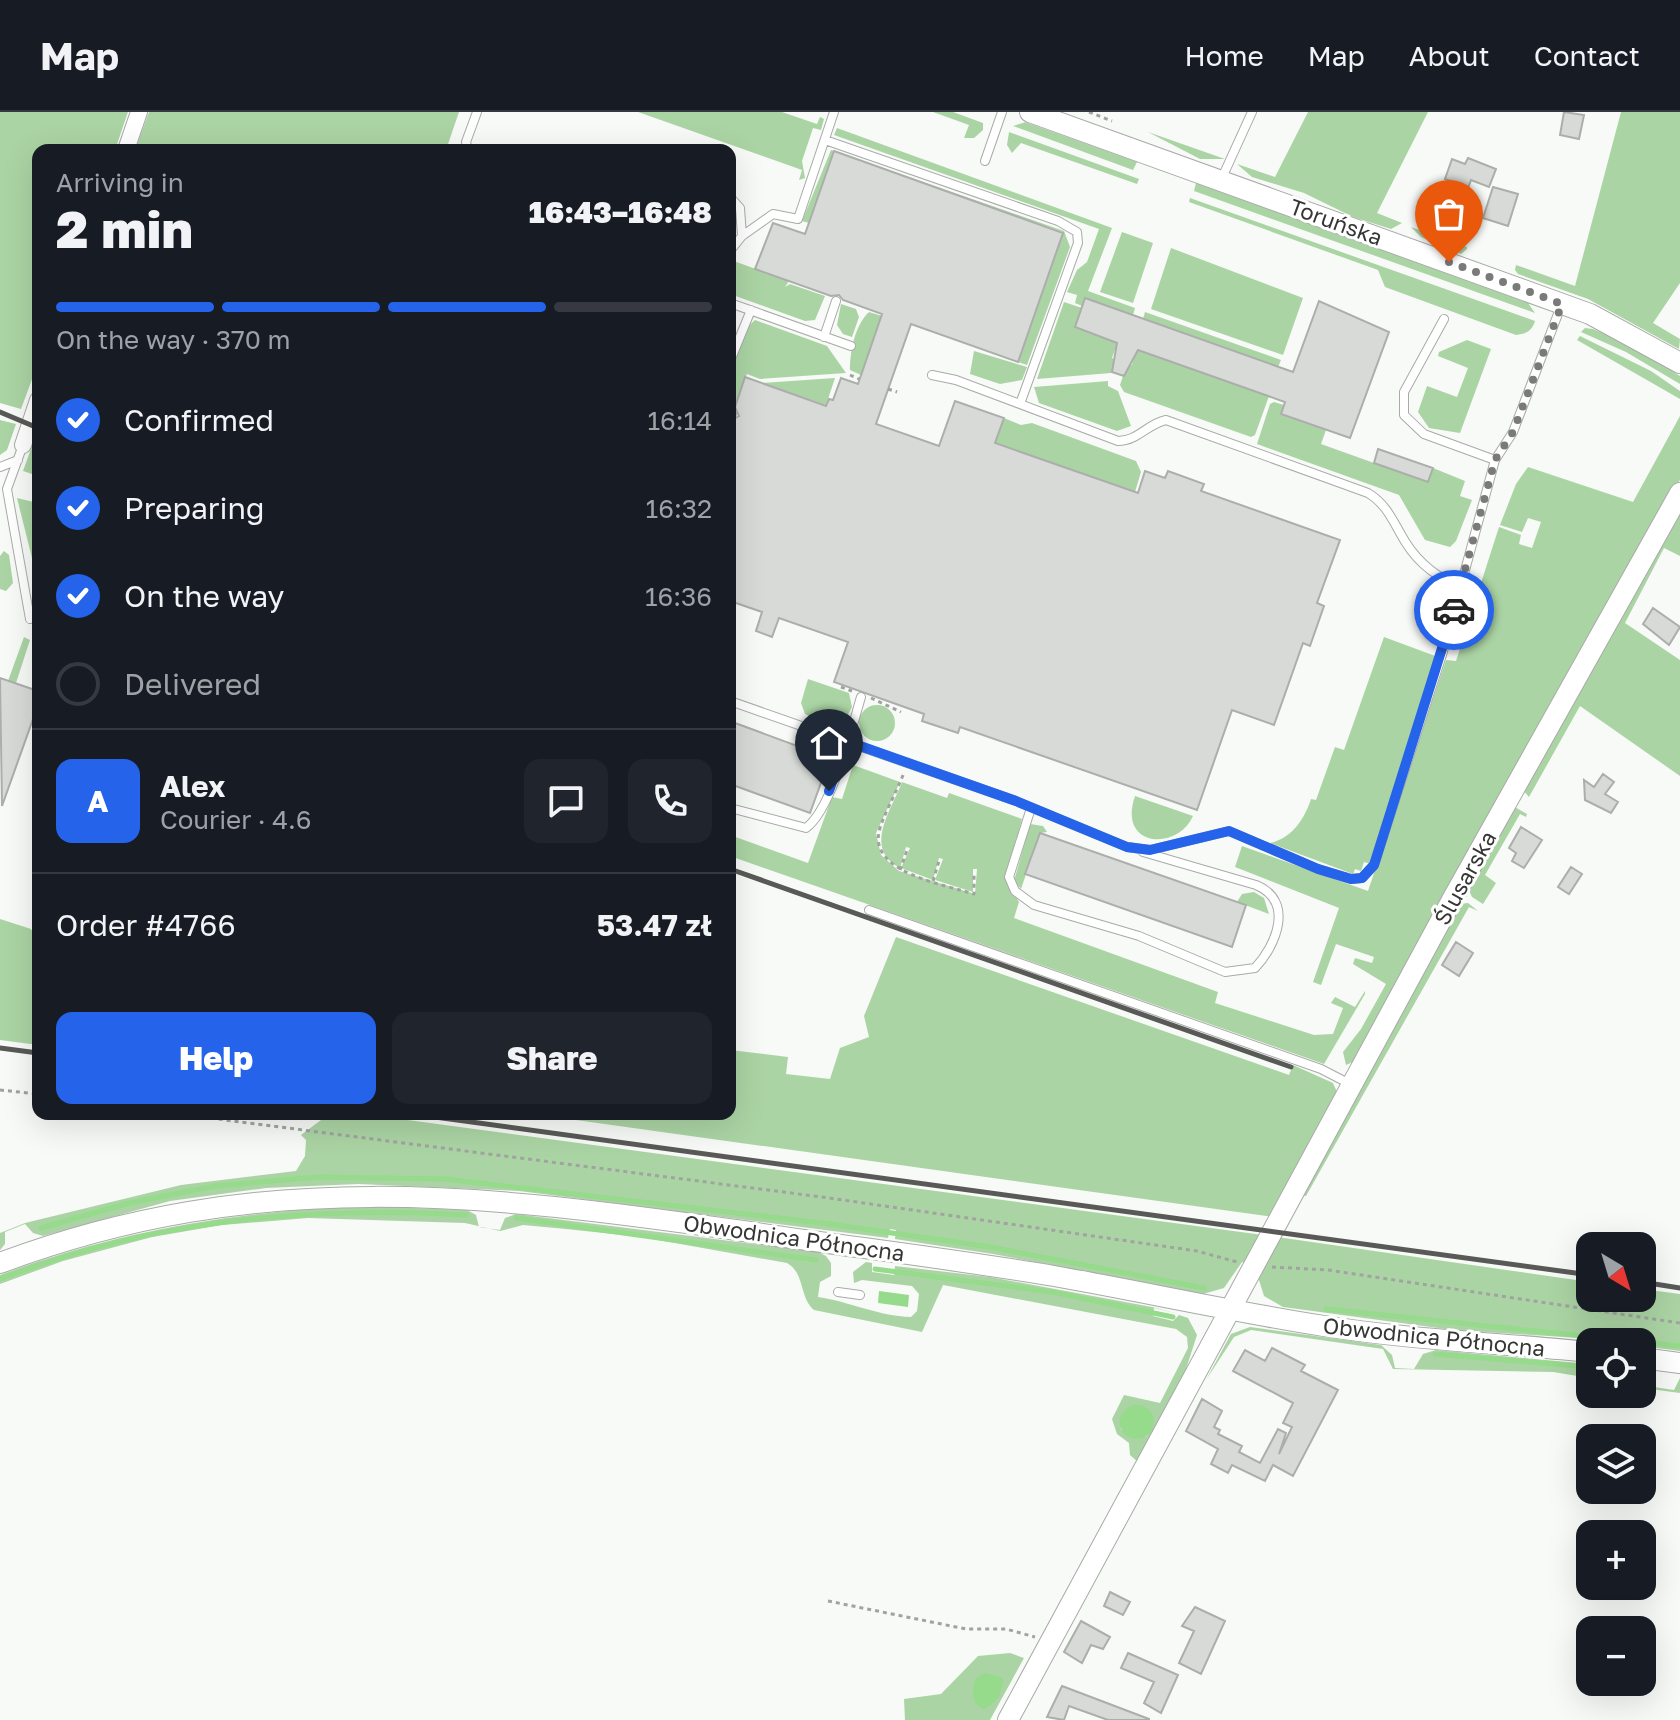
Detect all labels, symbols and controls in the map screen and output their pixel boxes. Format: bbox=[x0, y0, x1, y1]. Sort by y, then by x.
text: Map bbox=[40, 33, 119, 78]
text: Home bbox=[1185, 39, 1264, 72]
text: Map bbox=[1308, 39, 1365, 72]
text: About bbox=[1409, 39, 1490, 72]
text: Contact bbox=[1534, 39, 1640, 72]
text: Arriving in bbox=[56, 167, 184, 198]
pin bbox=[1415, 180, 1483, 262]
street label: Toruńska bbox=[1286, 192, 1386, 251]
icon: bag bbox=[1427, 192, 1471, 236]
text: 16:43–16:48 bbox=[529, 194, 712, 230]
text: 2 min bbox=[56, 197, 193, 259]
text: On the way · 370 m bbox=[56, 324, 290, 355]
icon: check bbox=[56, 398, 100, 442]
text: Confirmed bbox=[124, 402, 274, 438]
text: 16:14 bbox=[647, 405, 712, 436]
icon: check bbox=[56, 486, 100, 530]
text: Preparing bbox=[124, 490, 265, 526]
text: 16:32 bbox=[646, 493, 712, 524]
courier bbox=[1414, 570, 1494, 650]
icon: check bbox=[56, 574, 100, 618]
text: On the way bbox=[124, 578, 284, 614]
text: 16:36 bbox=[645, 581, 712, 612]
icon: car bbox=[1432, 588, 1476, 632]
text: Delivered bbox=[124, 666, 261, 702]
pin bbox=[795, 709, 863, 791]
icon: home bbox=[807, 721, 851, 765]
button: chat bbox=[524, 759, 608, 843]
button: phone bbox=[628, 759, 712, 843]
text: Alex bbox=[160, 768, 225, 804]
text: A bbox=[87, 783, 109, 819]
text: Courier · 4.6 bbox=[160, 804, 312, 835]
street label: Ślusarska bbox=[1428, 826, 1501, 930]
text: Order #4766 bbox=[56, 907, 236, 943]
text: 53.47 zł bbox=[597, 907, 712, 943]
button: Help bbox=[56, 1012, 376, 1104]
button: Share bbox=[392, 1012, 712, 1104]
street label: Obwodnica Północna bbox=[682, 1209, 906, 1266]
north arrow bbox=[1576, 1232, 1656, 1312]
map controls bbox=[1576, 1232, 1656, 1696]
street label: Obwodnica Północna bbox=[1322, 1311, 1546, 1362]
button: locate bbox=[1576, 1328, 1656, 1408]
button: layers bbox=[1576, 1424, 1656, 1504]
button: + bbox=[1576, 1520, 1656, 1600]
button: − bbox=[1576, 1616, 1656, 1696]

